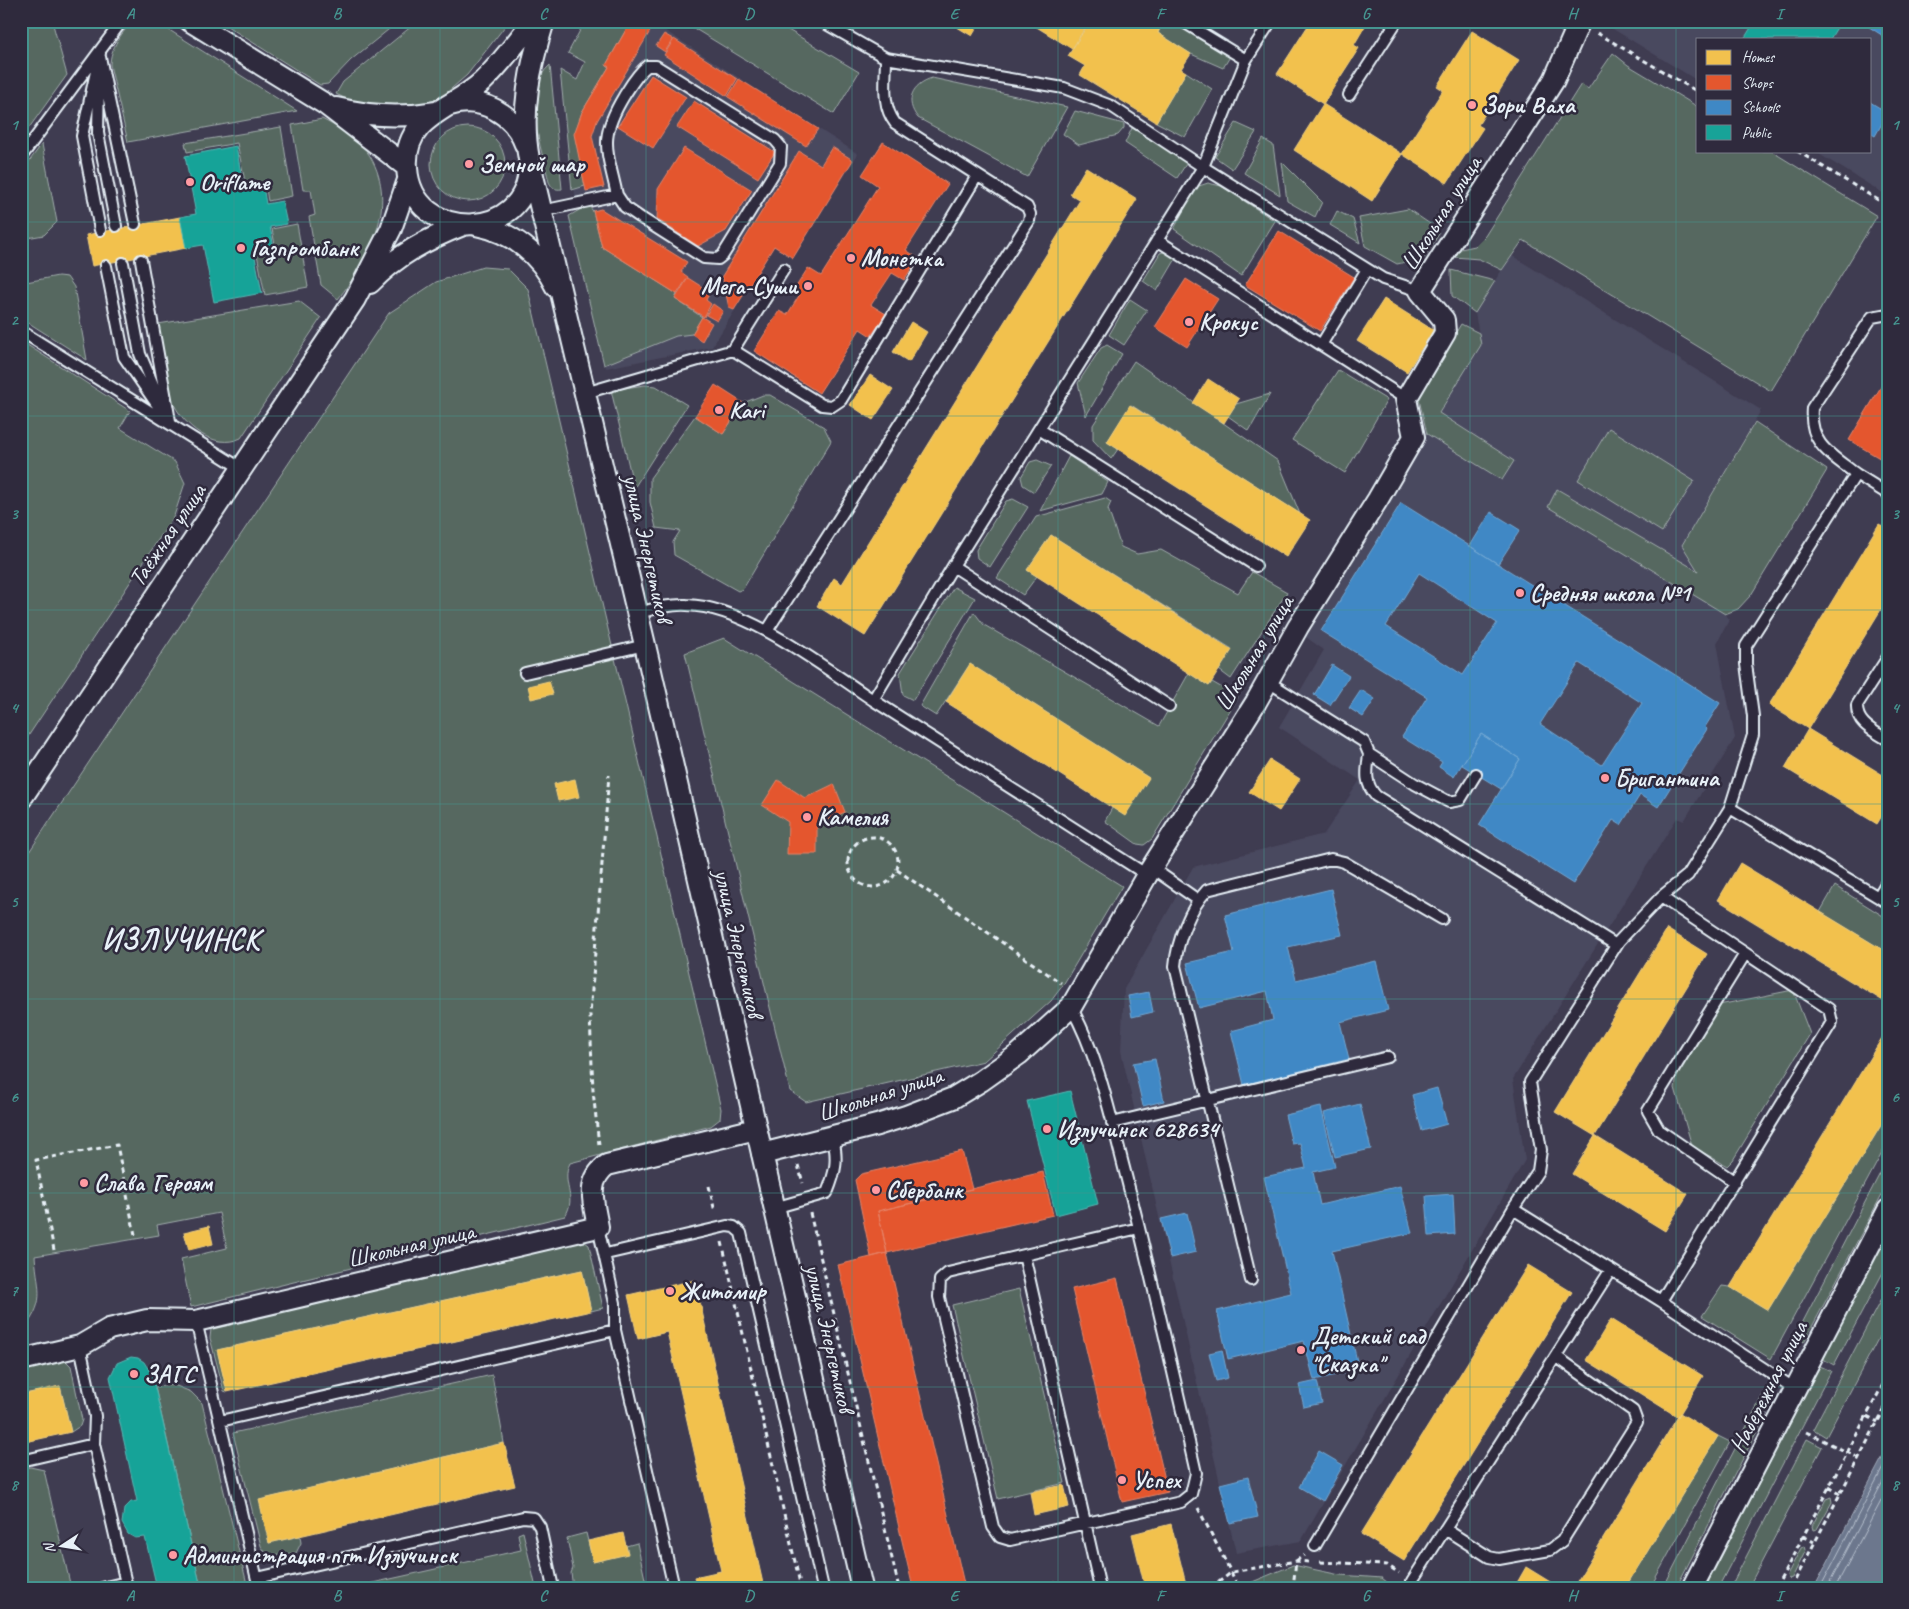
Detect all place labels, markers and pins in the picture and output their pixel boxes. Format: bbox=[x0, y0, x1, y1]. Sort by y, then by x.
place label: Зори Ваха bbox=[1482, 90, 1577, 120]
marker: Зори Ваха bbox=[1466, 99, 1478, 111]
place label: Земной шар bbox=[479, 149, 587, 179]
marker: Земной шар bbox=[463, 158, 475, 170]
place label: Oriflame bbox=[200, 167, 271, 197]
marker: Oriflame bbox=[184, 176, 196, 188]
place label: Газпромбанк bbox=[251, 233, 360, 264]
marker: Газпромбанк bbox=[235, 242, 247, 254]
place label: Монетка bbox=[861, 243, 945, 273]
marker: Монетка bbox=[845, 252, 857, 264]
place label: Мега-Суши bbox=[701, 271, 799, 301]
marker: Мега-Суши bbox=[802, 280, 814, 292]
place label: Крокус bbox=[1199, 307, 1259, 337]
marker: Крокус bbox=[1183, 316, 1195, 328]
place label: Kari bbox=[729, 395, 768, 425]
marker: Kari bbox=[713, 404, 725, 416]
place label: Средняя школа №1 bbox=[1530, 578, 1693, 608]
marker: Средняя школа №1 bbox=[1514, 587, 1526, 599]
place label: Бригантина bbox=[1615, 763, 1721, 793]
marker: Бригантина bbox=[1599, 772, 1611, 784]
place label: Камелия bbox=[817, 802, 889, 832]
marker: Камелия bbox=[801, 811, 813, 823]
place label: Излучинск 628634 bbox=[1057, 1114, 1222, 1145]
marker: Излучинск 628634 bbox=[1041, 1123, 1053, 1135]
place label: Слава Героям bbox=[94, 1168, 214, 1198]
place label: Сбербанк bbox=[886, 1175, 965, 1205]
marker: Слава Героям bbox=[78, 1177, 90, 1189]
marker: Сбербанк bbox=[870, 1184, 882, 1196]
place label: Житомир bbox=[680, 1276, 768, 1306]
marker: Житомир bbox=[664, 1285, 676, 1297]
place label: Детский сад "Сказка" bbox=[1311, 1321, 1427, 1380]
marker: Детский сад "Сказка" bbox=[1295, 1344, 1307, 1356]
place label: ЗАГС bbox=[144, 1359, 198, 1389]
marker: ЗАГС bbox=[128, 1368, 140, 1380]
place label: Успех bbox=[1132, 1465, 1183, 1495]
marker: Успех bbox=[1116, 1474, 1128, 1486]
place label: Администрация пгт Излучинск bbox=[183, 1540, 459, 1571]
marker: Администрация пгт Излучинск bbox=[167, 1549, 179, 1561]

